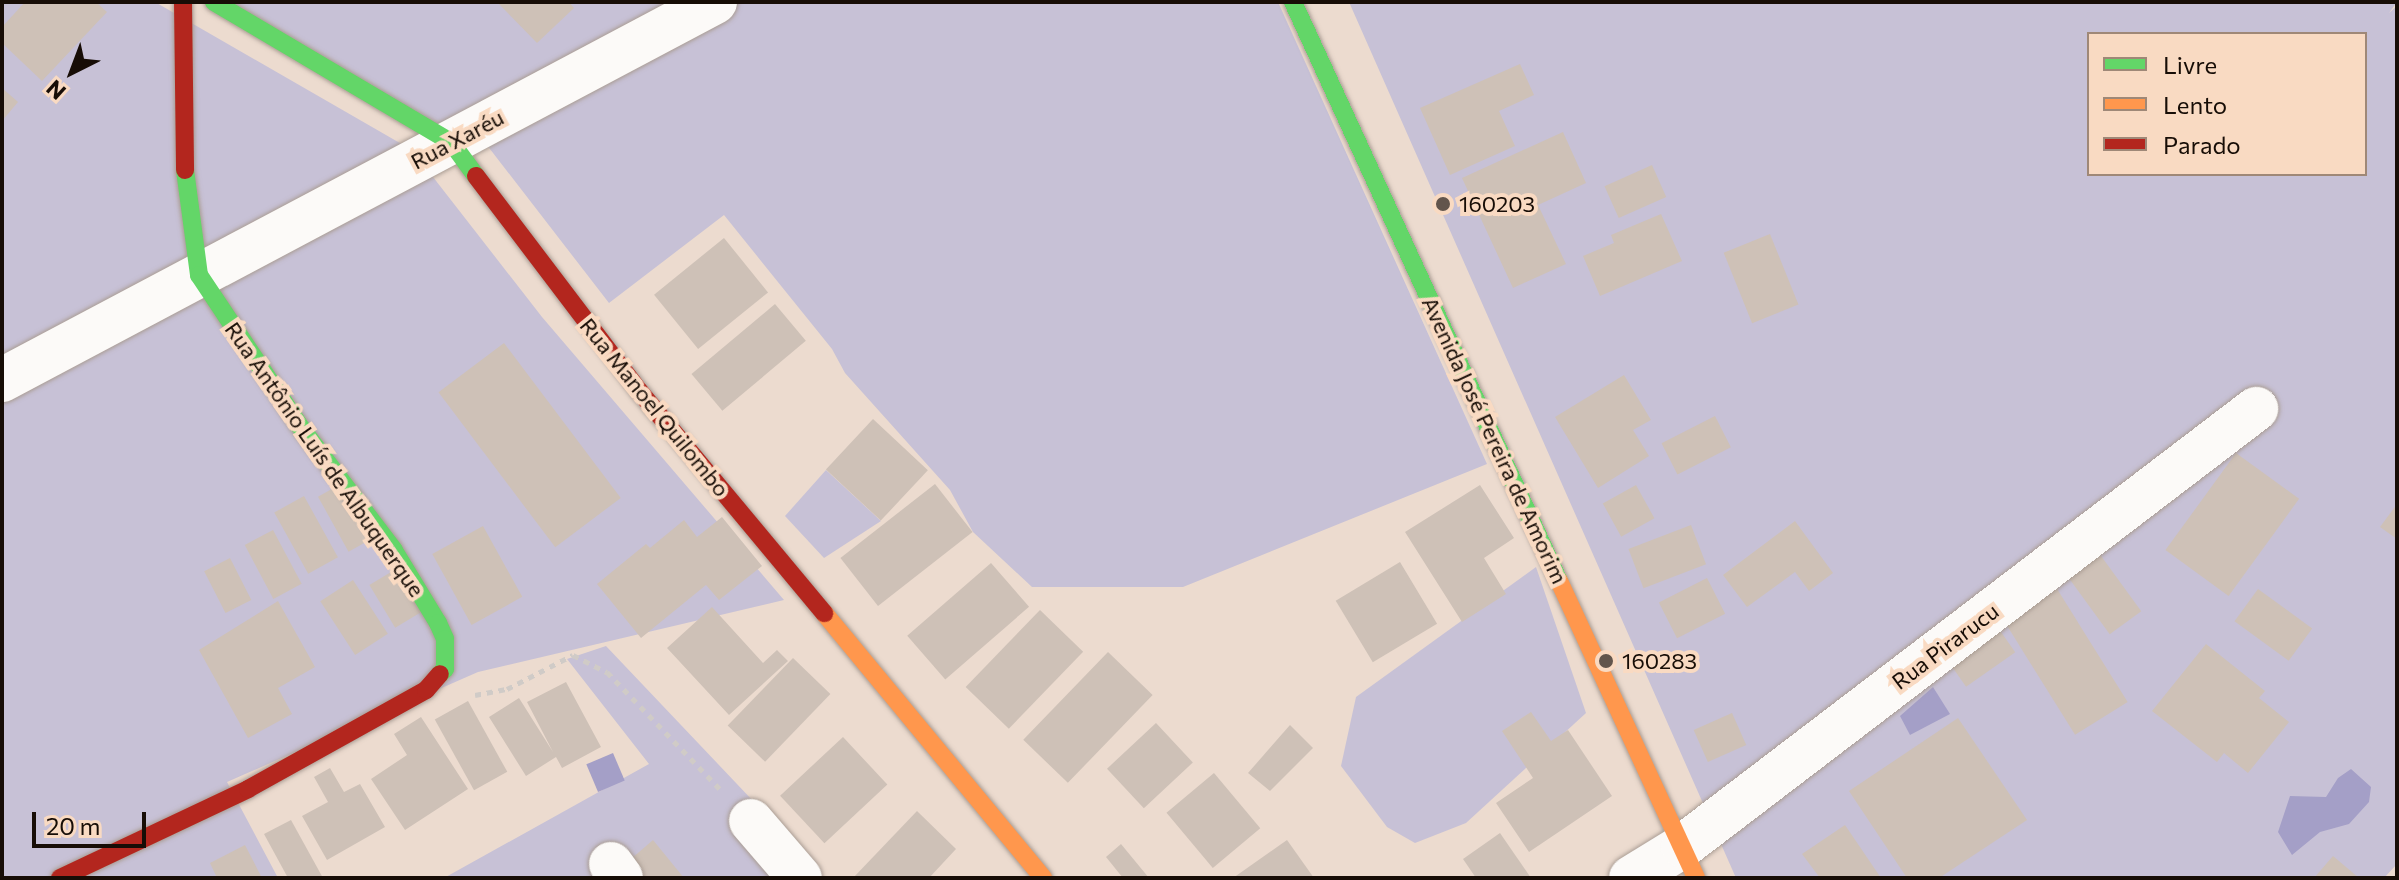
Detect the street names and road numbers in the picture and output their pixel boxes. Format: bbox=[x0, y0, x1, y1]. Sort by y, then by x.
street label: Rua Xaréu bbox=[406, 104, 508, 174]
street label: Avenida José Pereira de Amorim bbox=[1417, 292, 1573, 588]
street label: Rua Manoel Quilombo bbox=[575, 312, 735, 502]
street label: Rua Antônio Luís de Albuquerque bbox=[220, 317, 430, 601]
street label: Rua Pirarucu bbox=[1887, 597, 2003, 695]

